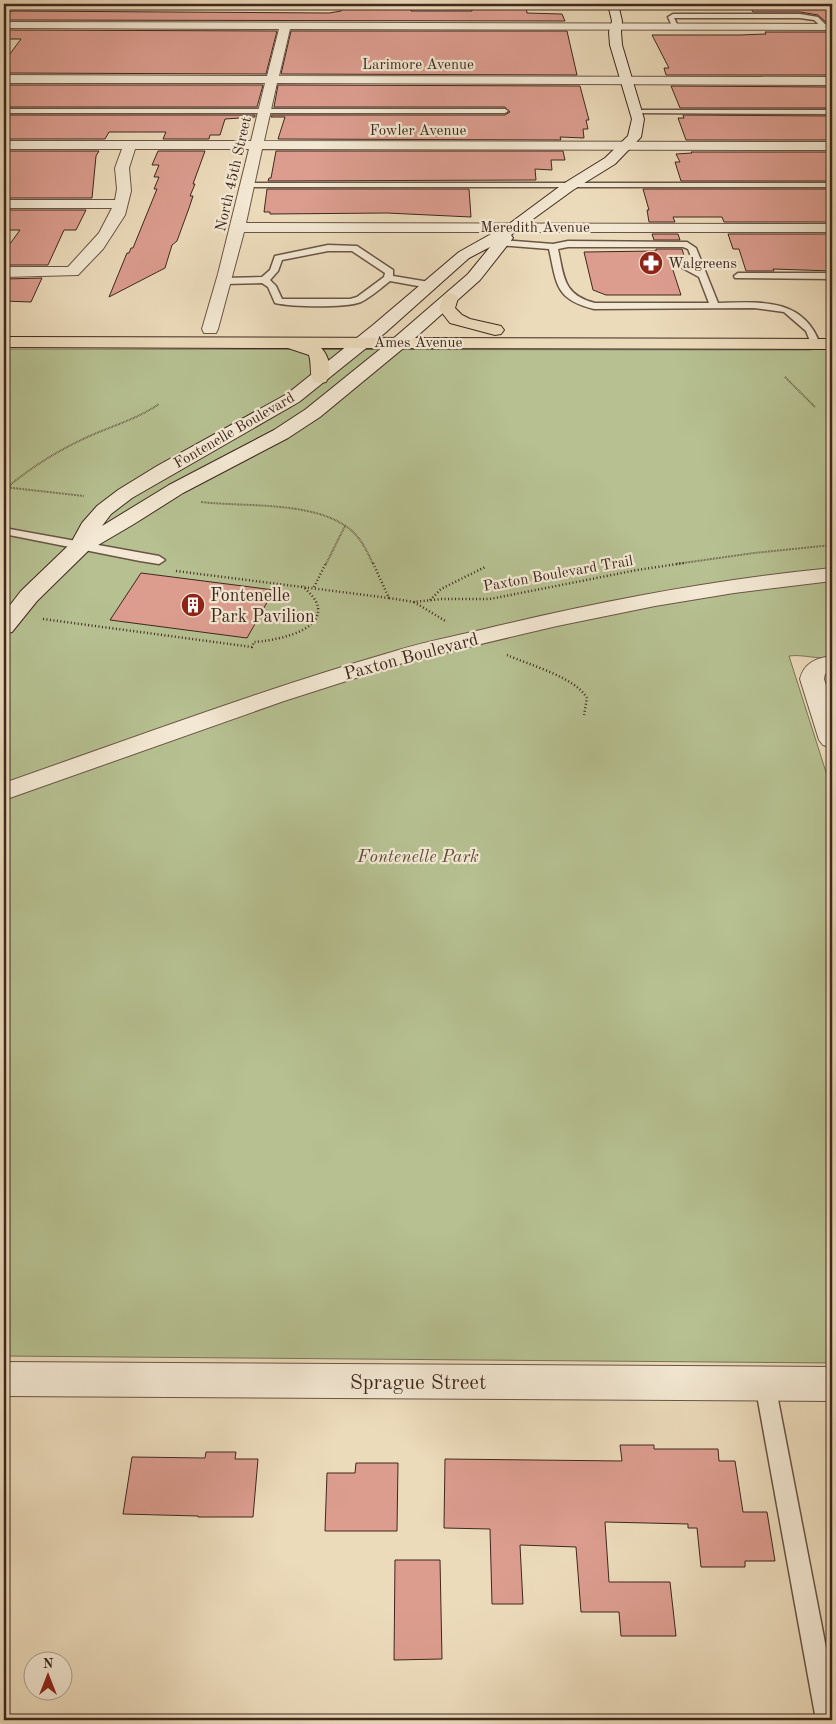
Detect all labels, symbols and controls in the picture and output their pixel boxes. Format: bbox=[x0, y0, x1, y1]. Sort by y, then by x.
street label: Larimore Avenue bbox=[362, 58, 474, 73]
street label: North 45th Street bbox=[214, 115, 255, 233]
street label: Fowler Avenue bbox=[370, 124, 467, 139]
street label: Meredith Avenue bbox=[480, 221, 590, 236]
pharmacy icon: Walgreens bbox=[638, 250, 664, 276]
place label: Walgreens bbox=[668, 257, 737, 272]
street label: Ames Avenue bbox=[374, 336, 462, 351]
street label: Fontenelle Boulevard bbox=[172, 391, 298, 472]
street label: Paxton Boulevard Trail bbox=[482, 554, 634, 595]
place label: Fontenelle Park Pavilion bbox=[210, 587, 315, 626]
building icon: Fontenelle Park Pavilion bbox=[180, 592, 206, 618]
street label: Paxton Boulevard bbox=[342, 630, 480, 684]
park label: Fontenelle Park bbox=[356, 848, 479, 866]
street label: Sprague Street bbox=[350, 1373, 486, 1394]
north arrow bbox=[22, 1652, 72, 1702]
text: N bbox=[43, 1657, 54, 1671]

